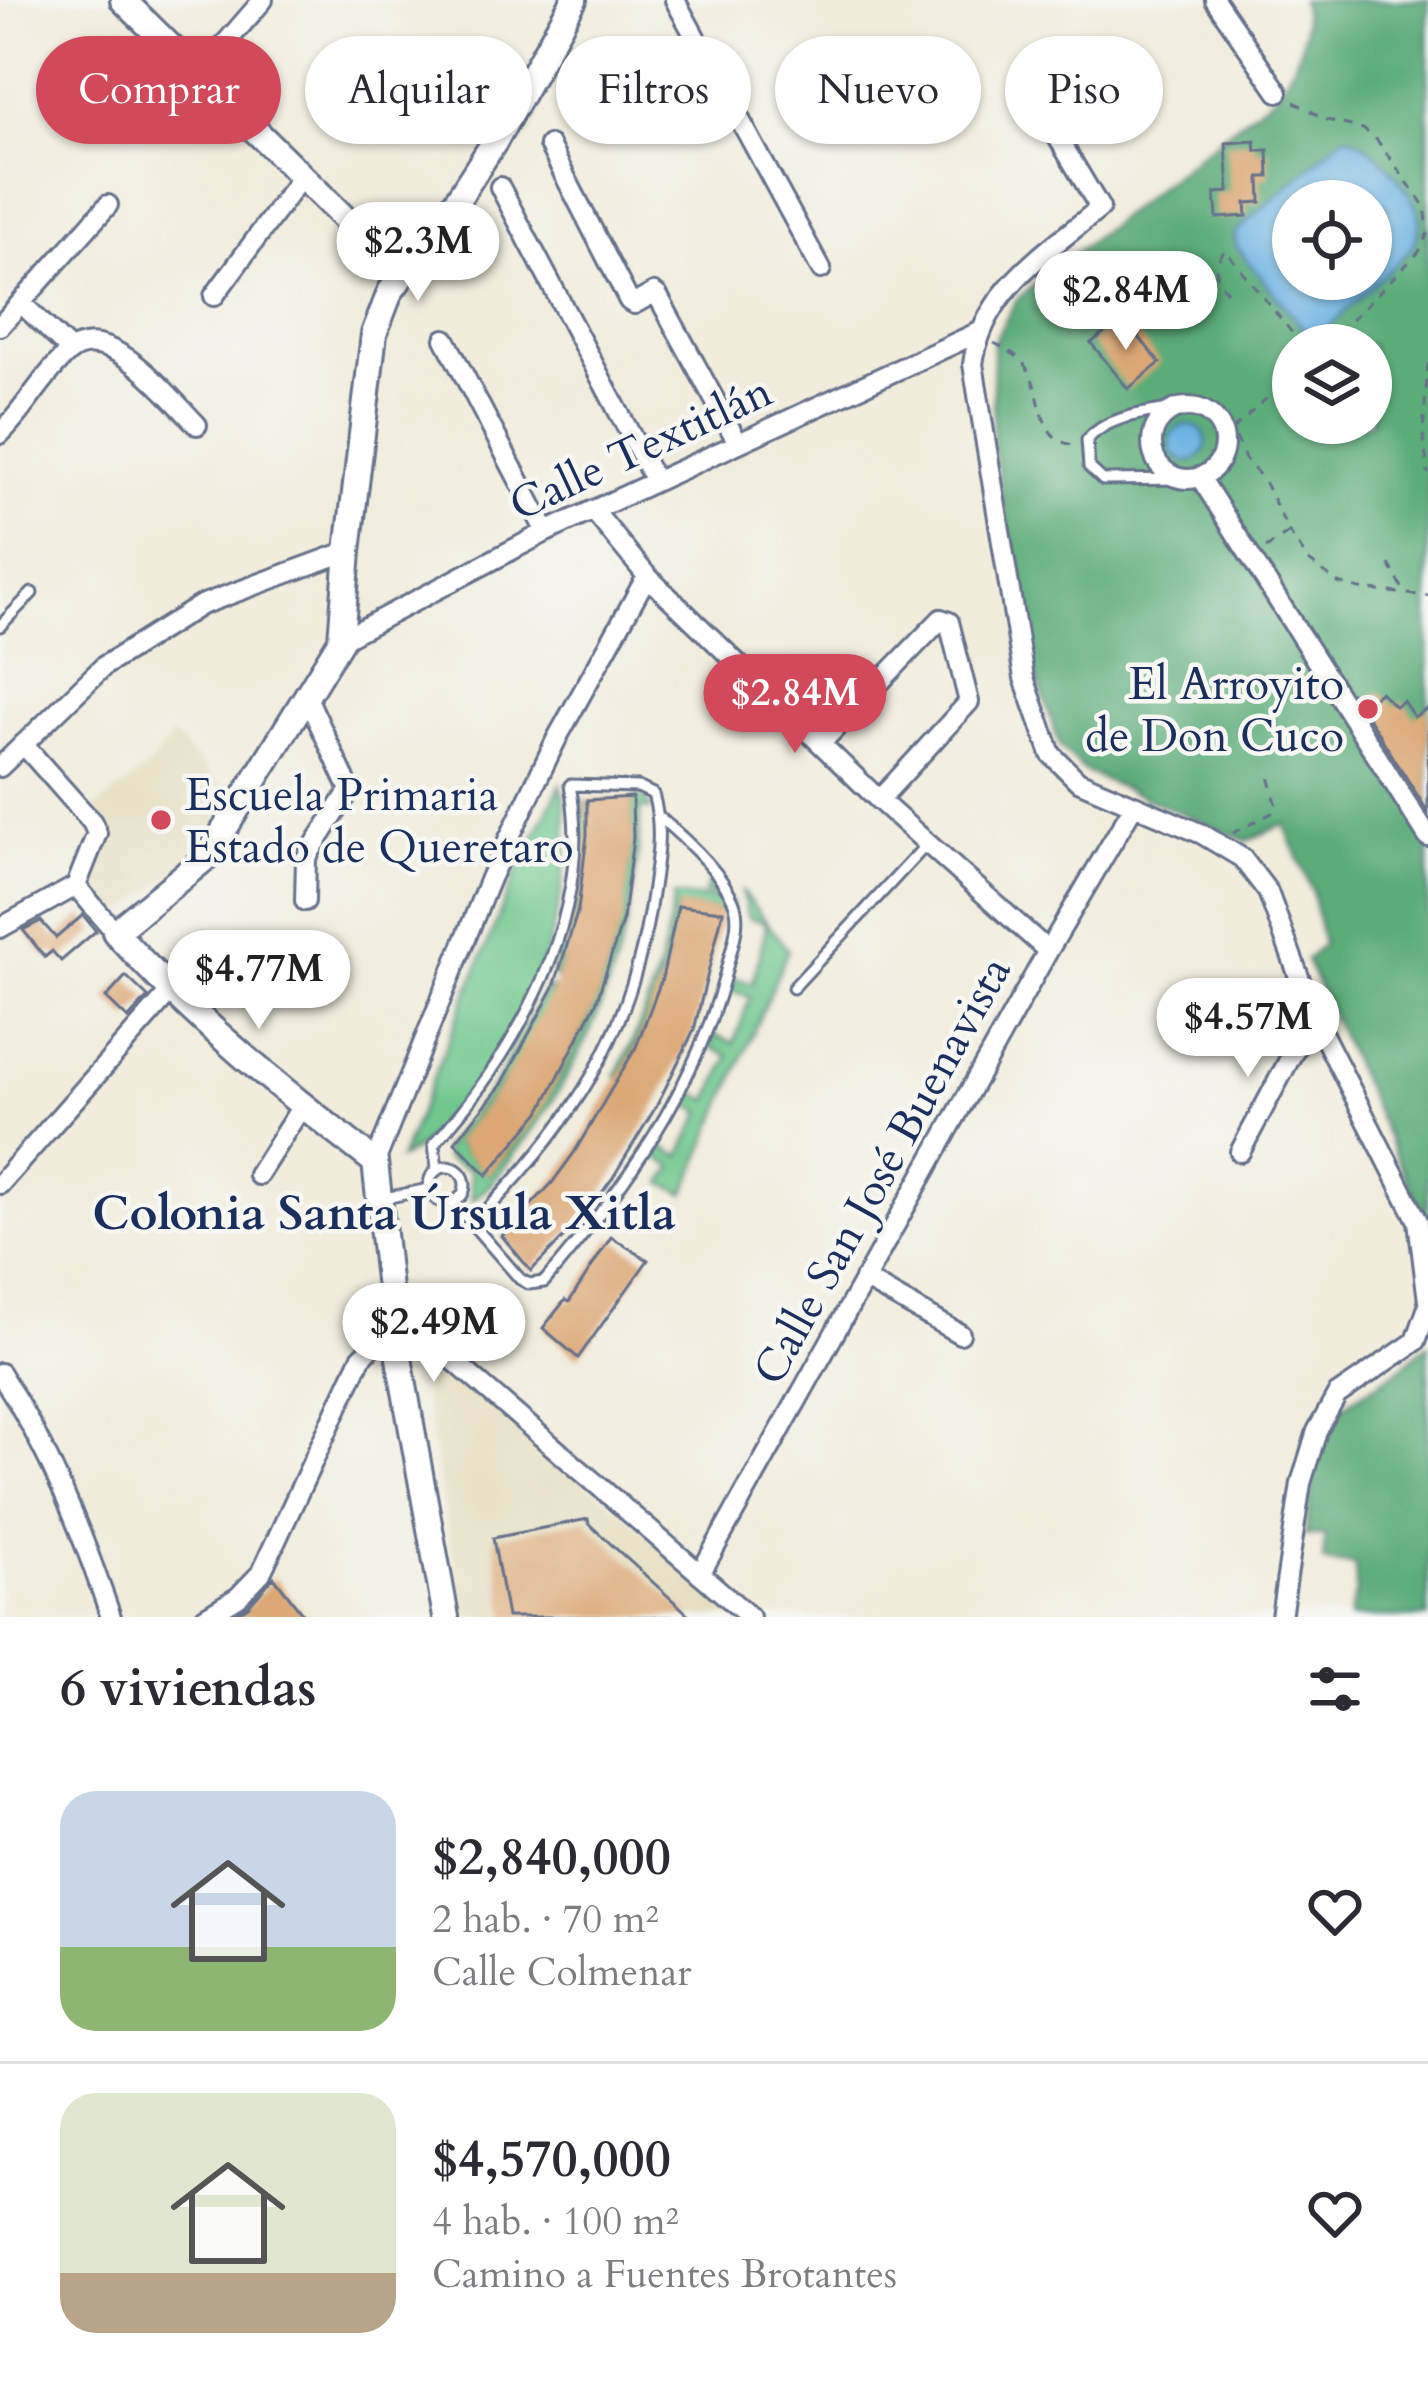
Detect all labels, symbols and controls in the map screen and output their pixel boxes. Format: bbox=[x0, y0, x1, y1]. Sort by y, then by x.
chip: Comprar bbox=[36, 36, 281, 144]
chip: Alquilar bbox=[305, 36, 532, 144]
chip: Filtros bbox=[556, 36, 751, 144]
chip: Nuevo bbox=[775, 36, 981, 144]
chip: Piso bbox=[1005, 36, 1163, 144]
map controls bbox=[1272, 180, 1392, 444]
button: locate bbox=[1272, 180, 1392, 300]
pin: $2.3M bbox=[334, 202, 502, 304]
text: $2.3M bbox=[363, 214, 473, 267]
pin: $2.84M bbox=[1028, 251, 1224, 353]
text: $2.84M bbox=[1061, 263, 1191, 316]
button: layers bbox=[1272, 324, 1392, 444]
street label: Calle Textitlán bbox=[500, 361, 782, 536]
pin: $2.84M bbox=[697, 654, 893, 756]
place label: El Arroyito de Don Cuco bbox=[1085, 654, 1344, 767]
text: $2.84M bbox=[730, 666, 860, 719]
marker: El Arroyito de Don Cuco bbox=[1355, 696, 1381, 722]
place label: Escuela Primaria Estado de Queretaro bbox=[185, 765, 574, 878]
marker: Escuela Primaria Estado de Queretaro bbox=[148, 807, 174, 833]
pin: $4.77M bbox=[161, 930, 357, 1032]
text: $4.77M bbox=[194, 942, 324, 995]
street label: Calle San José Buenavista bbox=[739, 946, 1026, 1396]
pin: $4.57M bbox=[1150, 978, 1346, 1080]
text: $4.57M bbox=[1183, 990, 1313, 1043]
district label: Colonia Santa Úrsula Xitla bbox=[92, 1181, 676, 1246]
pin: $2.49M bbox=[336, 1283, 532, 1385]
text: $2.49M bbox=[369, 1295, 499, 1348]
text: 6 viviendas bbox=[60, 1654, 316, 1724]
icon: filters bbox=[1302, 1656, 1368, 1722]
text: $2,840,000 bbox=[432, 1823, 671, 1893]
icon: home bbox=[156, 1839, 300, 1983]
icon: heart bbox=[1302, 1878, 1368, 1944]
text: 2 hab. · 70 m² bbox=[432, 1893, 659, 1946]
text: Calle Colmenar bbox=[432, 1946, 691, 1999]
text: $4,570,000 bbox=[432, 2125, 671, 2195]
icon: home bbox=[156, 2141, 300, 2285]
icon: heart bbox=[1302, 2180, 1368, 2246]
text: 4 hab. · 100 m² bbox=[432, 2195, 679, 2248]
text: Camino a Fuentes Brotantes bbox=[432, 2248, 897, 2301]

